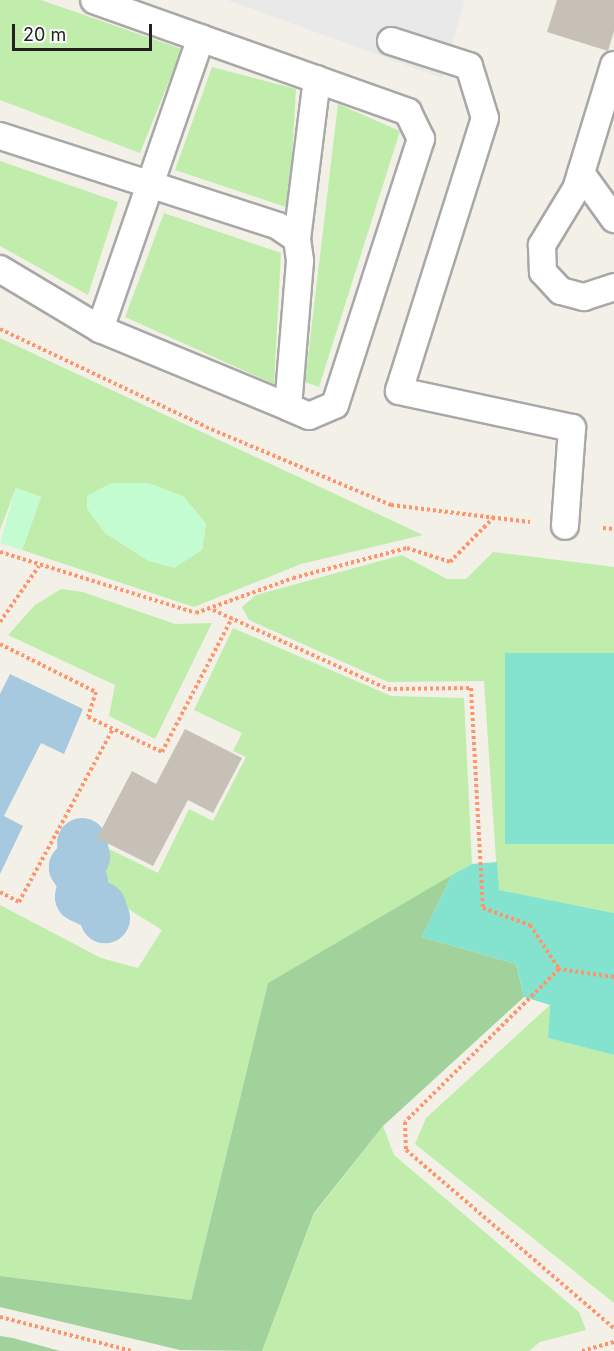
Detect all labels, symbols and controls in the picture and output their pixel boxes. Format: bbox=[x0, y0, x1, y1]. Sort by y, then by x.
scale bar bbox=[15, 12, 154, 50]
text: 20 m bbox=[23, 24, 66, 45]

